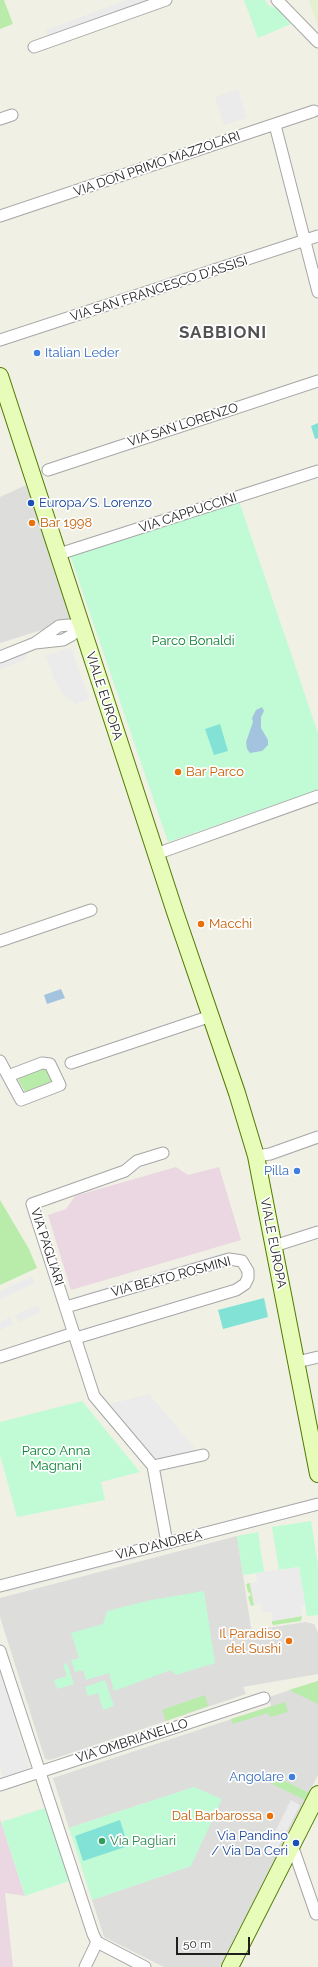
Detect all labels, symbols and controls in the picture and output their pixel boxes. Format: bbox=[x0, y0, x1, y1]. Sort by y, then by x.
street label: VIA DON PRIMO MAZZOLARI bbox=[72, 128, 242, 200]
street label: VIA SAN FRANCESCO D'ASSISI bbox=[68, 253, 250, 325]
district label: SABBIONI bbox=[179, 323, 267, 343]
place label: Italian Leder bbox=[45, 345, 119, 361]
marker: Italian Leder bbox=[32, 348, 42, 358]
street label: VIA SAN LORENZO bbox=[126, 400, 240, 450]
street label: VIA CAPPUCCINI bbox=[137, 490, 239, 536]
place label: Europa/S. Lorenzo bbox=[39, 495, 152, 511]
marker: Europa/S. Lorenzo bbox=[26, 498, 36, 508]
place label: Bar 1998 bbox=[40, 515, 92, 531]
marker: Bar 1998 bbox=[27, 518, 37, 528]
park label: Parco Bonaldi bbox=[151, 633, 235, 649]
street label: VIALE EUROPA bbox=[82, 650, 126, 742]
place label: Bar Parco bbox=[186, 764, 244, 780]
marker: Bar Parco bbox=[173, 767, 183, 777]
place label: Macchi bbox=[209, 916, 252, 932]
marker: Macchi bbox=[196, 919, 206, 929]
place label: Pilla bbox=[264, 1163, 289, 1179]
marker: Pilla bbox=[292, 1166, 302, 1176]
street label: VIALE EUROPA bbox=[257, 1196, 289, 1290]
street label: VIA PAGLIARI bbox=[27, 1206, 67, 1288]
street label: VIA BEATO ROSMINI bbox=[109, 1254, 233, 1300]
park label: Parco Anna Magnani bbox=[22, 1443, 90, 1474]
street label: VIA D'ANDREA bbox=[114, 1527, 204, 1563]
place label: Il Paradiso del Sushi bbox=[219, 1626, 281, 1657]
marker: Il Paradiso del Sushi bbox=[284, 1636, 294, 1646]
street label: VIA OMBRIANELLO bbox=[74, 1716, 190, 1766]
place label: Angolare bbox=[229, 1769, 284, 1785]
marker: Angolare bbox=[287, 1772, 297, 1782]
place label: Dal Barbarossa bbox=[172, 1808, 262, 1824]
marker: Dal Barbarossa bbox=[265, 1811, 275, 1821]
place label: Via Pandino / Via Da Ceri bbox=[211, 1828, 288, 1859]
place label: Via Pagliari bbox=[110, 1833, 176, 1849]
marker: Via Pagliari bbox=[97, 1836, 107, 1846]
marker: Via Pandino / Via Da Ceri bbox=[291, 1838, 301, 1848]
scale bar bbox=[178, 1929, 252, 1955]
text: 50 m bbox=[183, 1937, 211, 1951]

